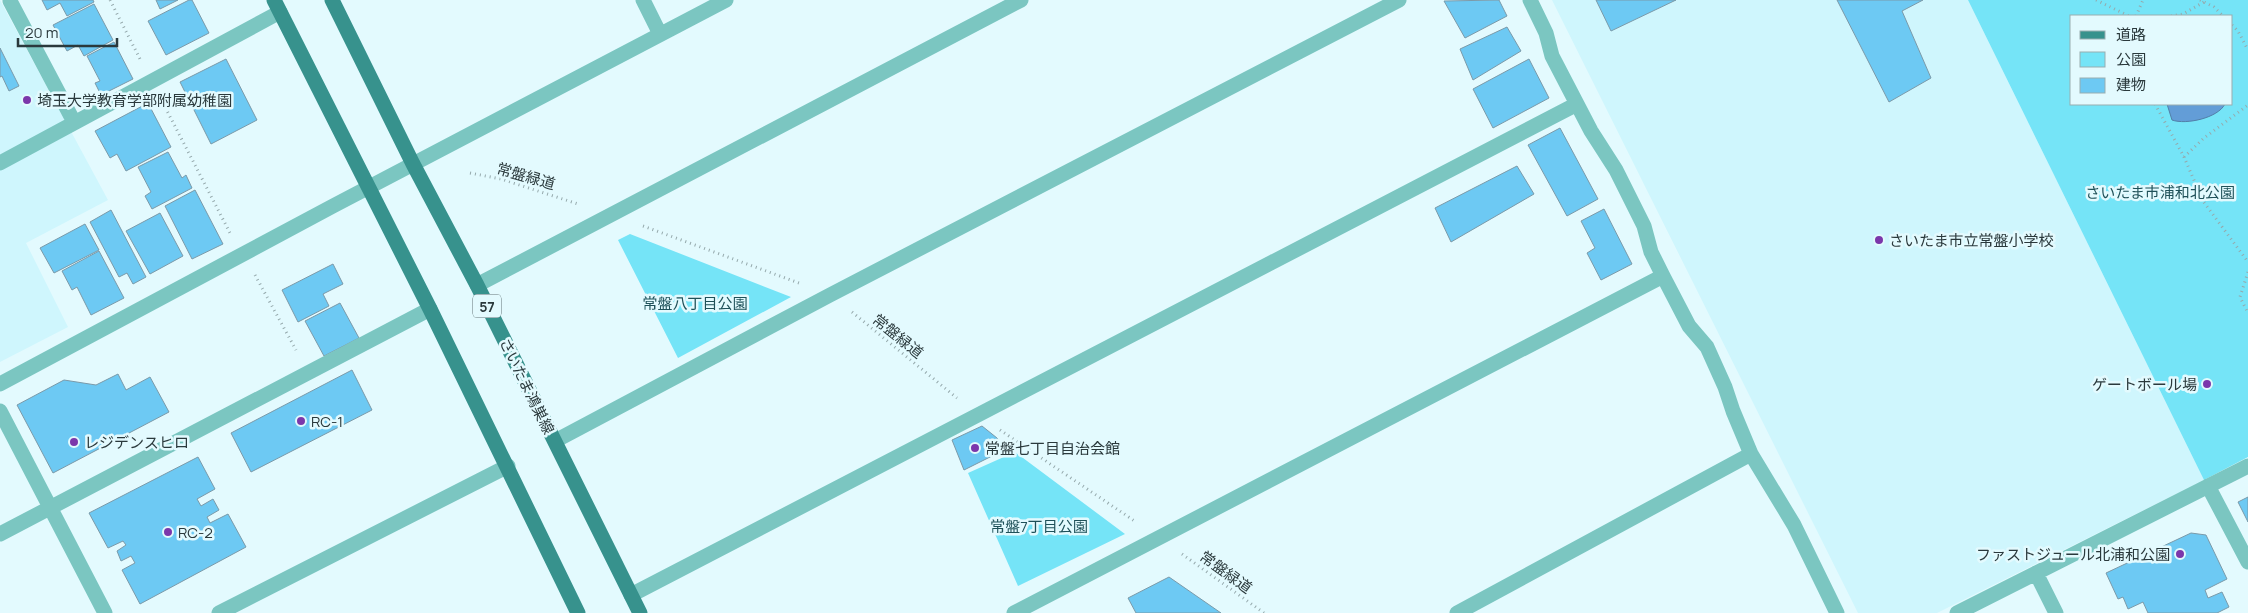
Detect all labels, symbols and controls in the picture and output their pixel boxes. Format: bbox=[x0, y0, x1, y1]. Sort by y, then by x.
scale bar bbox=[18, 15, 116, 47]
legend bbox=[2070, 15, 2233, 105]
text: 20 m bbox=[25, 22, 58, 43]
text: 道路 bbox=[2116, 24, 2146, 45]
text: 公園 bbox=[2116, 49, 2146, 70]
text: 建物 bbox=[2116, 74, 2146, 95]
place label: 埼玉大学教育学部附属幼稚園 bbox=[37, 90, 232, 111]
marker: 埼玉大学教育学部附属幼稚園 bbox=[21, 94, 33, 106]
street label: 常盤緑道 bbox=[494, 158, 558, 194]
park label: さいたま市浦和北公園 bbox=[2085, 182, 2235, 203]
place label: さいたま市立常盤小学校 bbox=[1889, 230, 2054, 251]
marker: さいたま市立常盤小学校 bbox=[1873, 234, 1885, 246]
park label: 常盤八丁目公園 bbox=[642, 293, 748, 314]
road number: 57 bbox=[473, 294, 501, 318]
street label: 常盤緑道 bbox=[868, 309, 928, 363]
street label: さいたま鴻巣線 bbox=[495, 334, 559, 438]
place label: ゲートボール場 bbox=[2092, 374, 2197, 395]
marker: ゲートボール場 bbox=[2201, 378, 2213, 390]
place label: RC-1 bbox=[311, 411, 343, 432]
marker: RC-1 bbox=[295, 415, 307, 427]
place label: レジデンスヒロ bbox=[84, 432, 189, 453]
marker: レジデンスヒロ bbox=[68, 436, 80, 448]
place label: 常盤七丁目自治会館 bbox=[985, 438, 1120, 459]
marker: 常盤七丁目自治会館 bbox=[969, 442, 981, 454]
park label: 常盤7丁目公園 bbox=[990, 516, 1088, 537]
place label: RC-2 bbox=[178, 522, 213, 543]
marker: RC-2 bbox=[162, 526, 174, 538]
place label: ファストジュール北浦和公園 bbox=[1976, 544, 2170, 565]
street label: 常盤緑道 bbox=[1196, 546, 1256, 598]
marker: ファストジュール北浦和公園 bbox=[2174, 548, 2186, 560]

